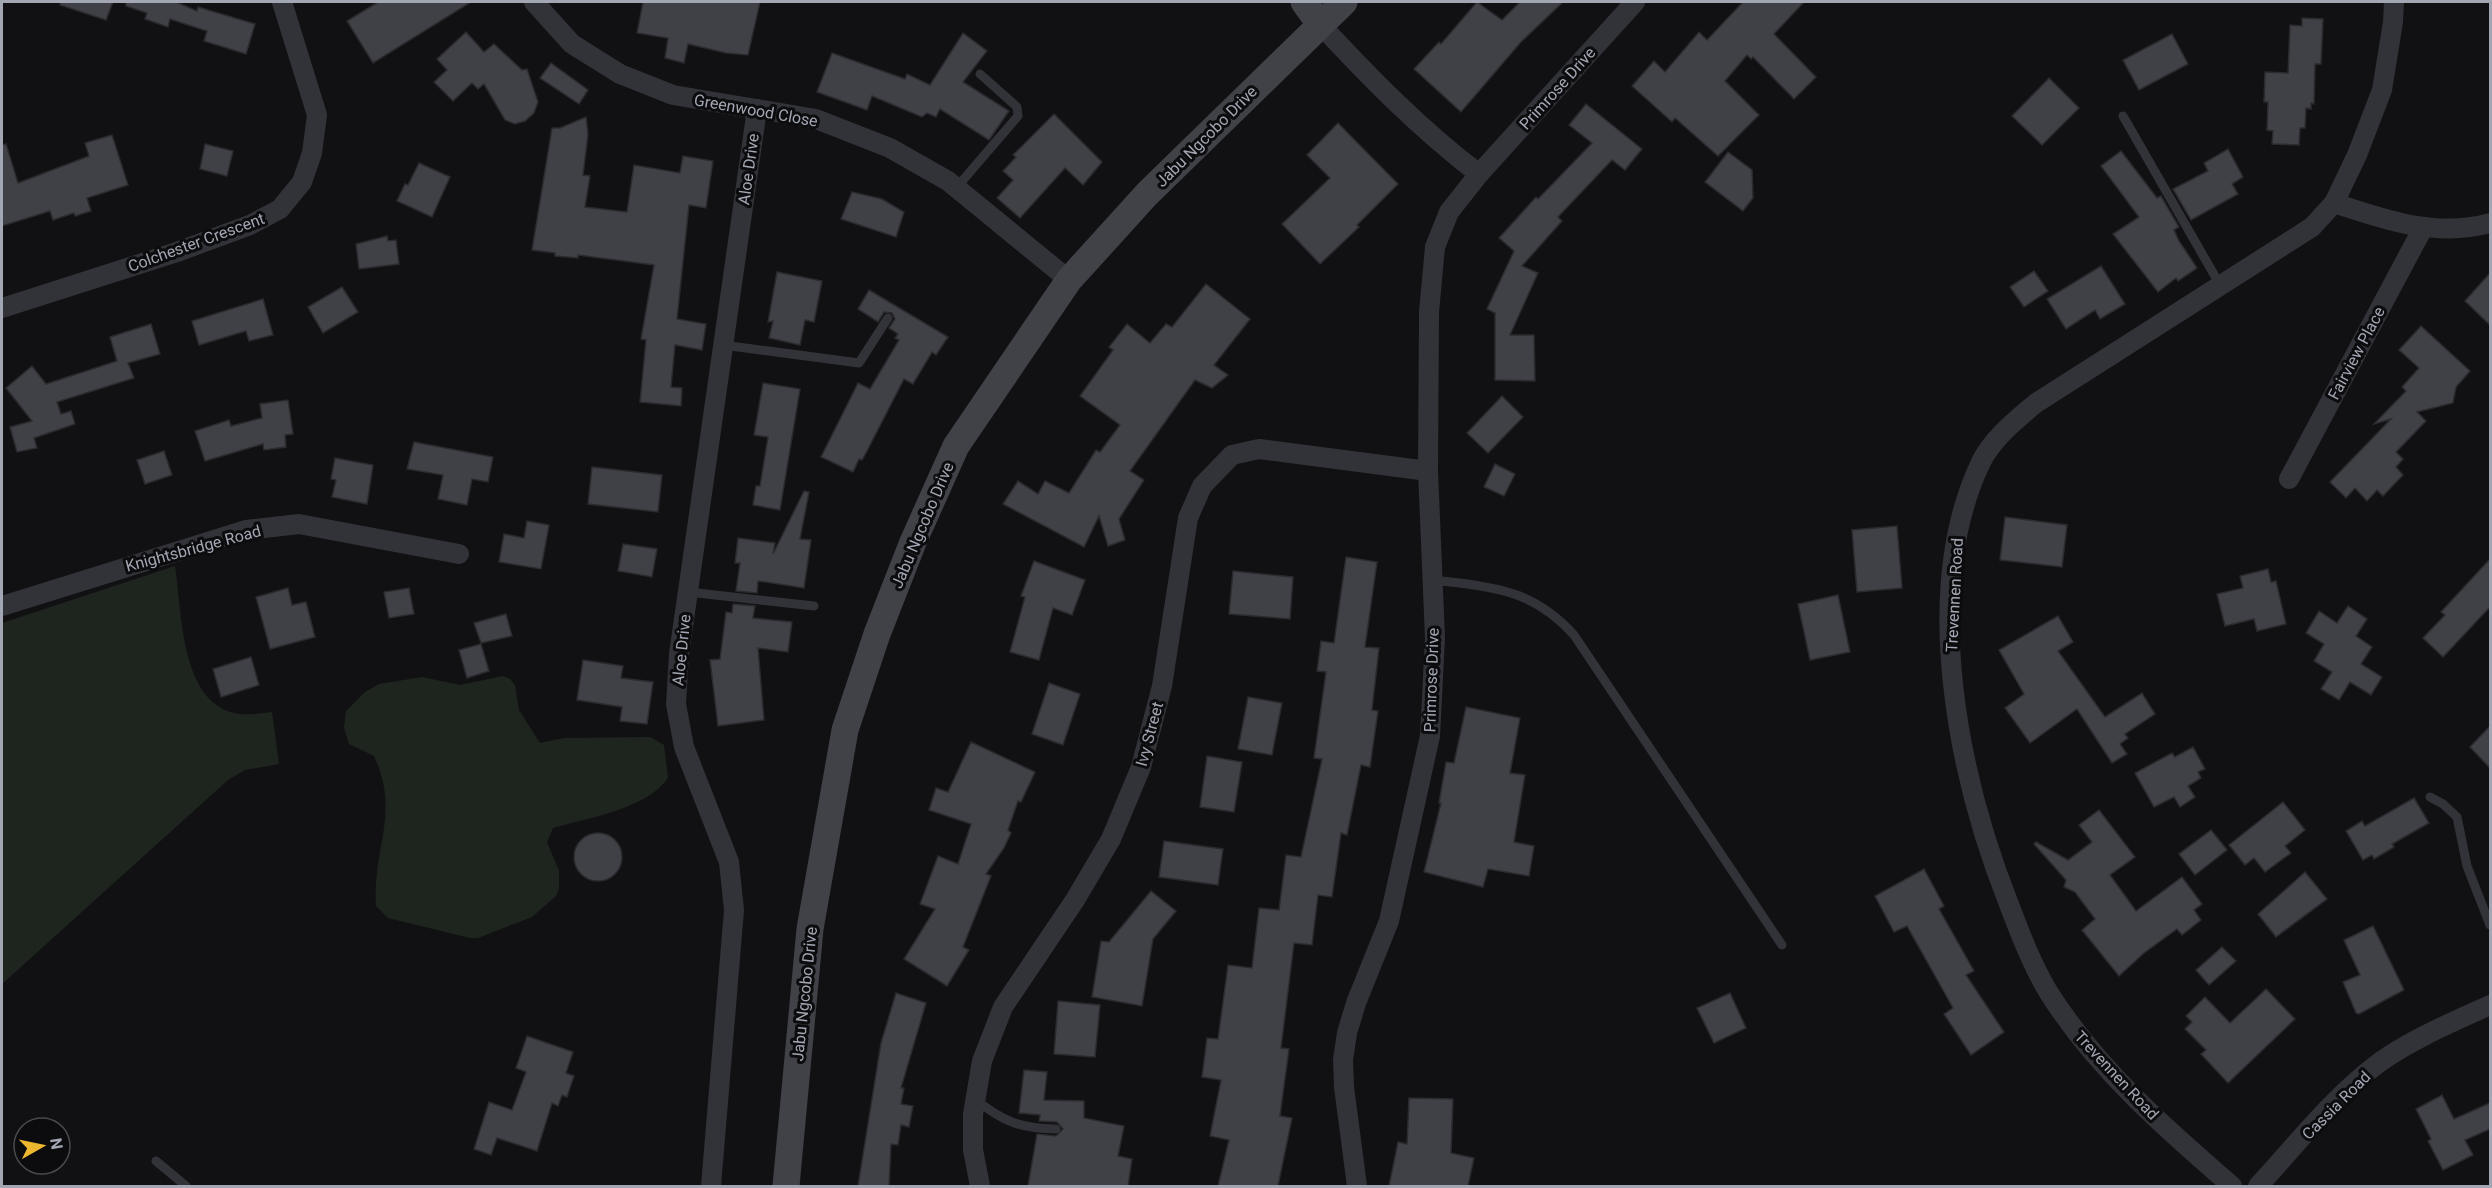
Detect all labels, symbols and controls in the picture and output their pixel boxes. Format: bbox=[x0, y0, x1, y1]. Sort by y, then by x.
street label: Primrose Drive bbox=[1515, 43, 1599, 134]
street label: Jabu Ngcobo Drive bbox=[1152, 82, 1261, 191]
street label: Greenwood Close bbox=[693, 90, 819, 131]
street label: Aloe Drive bbox=[734, 132, 763, 206]
street label: Colchester Crescent bbox=[125, 209, 267, 276]
street label: Fairview Place bbox=[2324, 304, 2389, 403]
street label: Jabu Ngcobo Drive bbox=[887, 459, 958, 591]
street label: Knightsbridge Road bbox=[123, 521, 263, 576]
street label: Trevennen Road bbox=[1942, 537, 1967, 653]
street label: Aloe Drive bbox=[668, 613, 695, 687]
street label: Primrose Drive bbox=[1420, 627, 1443, 733]
street label: Ivy Street bbox=[1132, 700, 1167, 768]
street label: Jabu Ngcobo Drive bbox=[788, 926, 821, 1062]
street label: Trevennen Road bbox=[2071, 1027, 2163, 1124]
street label: Cassia Road bbox=[2298, 1067, 2375, 1144]
north arrow bbox=[12, 1116, 72, 1176]
text: N bbox=[46, 1137, 67, 1151]

